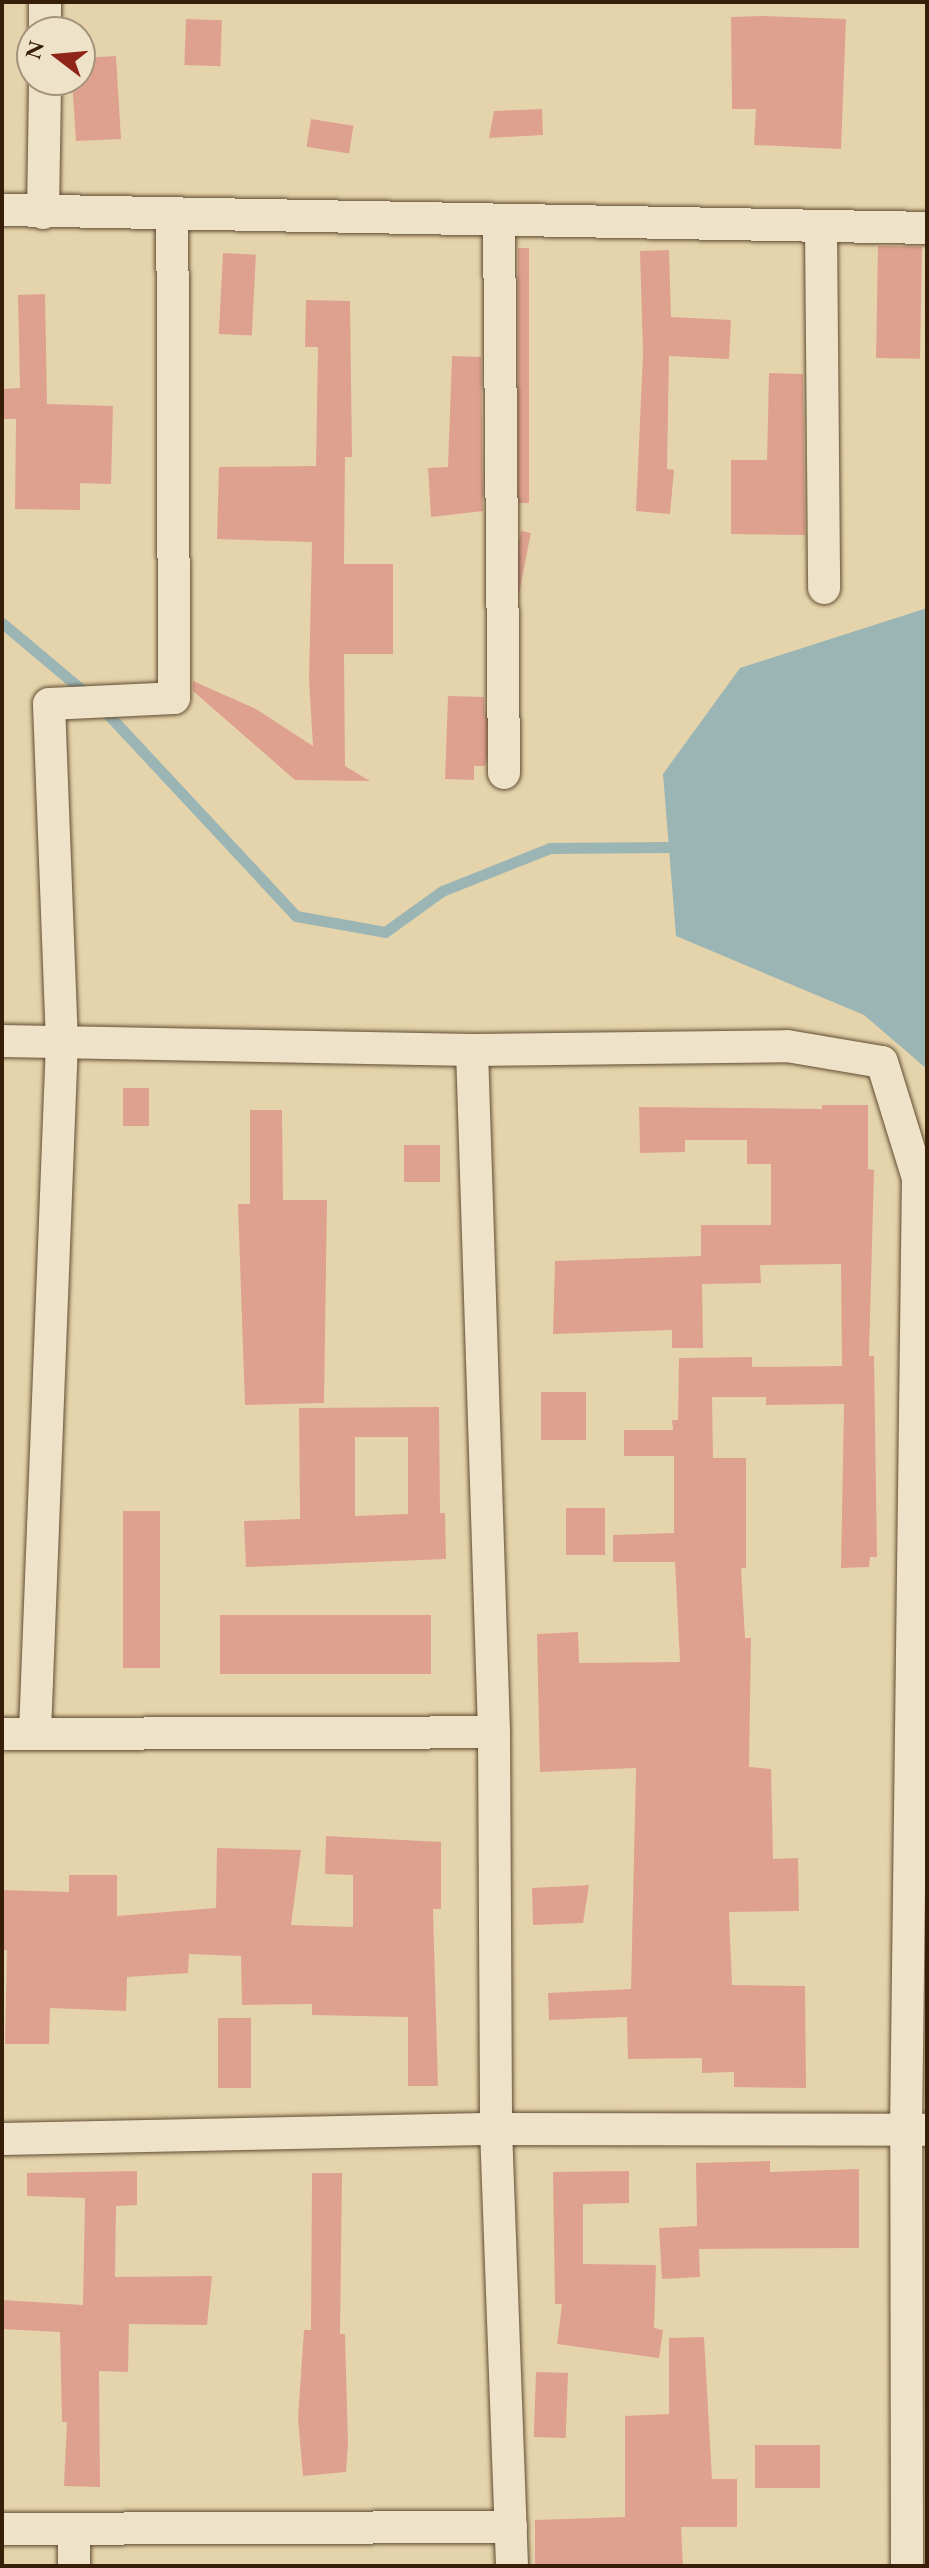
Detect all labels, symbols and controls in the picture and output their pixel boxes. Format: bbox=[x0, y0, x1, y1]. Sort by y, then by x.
north arrow bbox=[16, 16, 96, 96]
text: N bbox=[18, 37, 51, 62]

